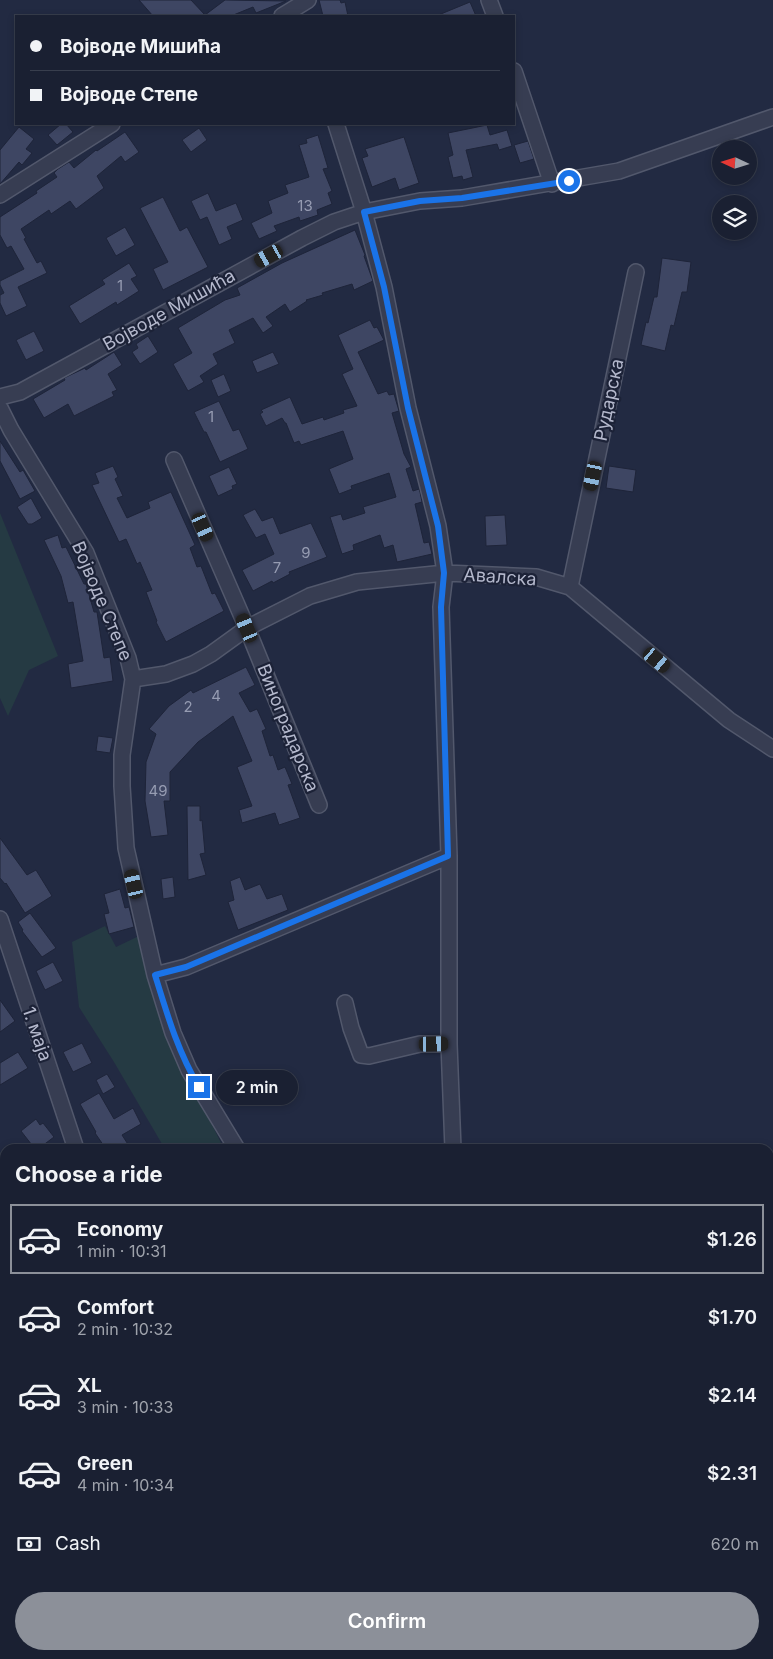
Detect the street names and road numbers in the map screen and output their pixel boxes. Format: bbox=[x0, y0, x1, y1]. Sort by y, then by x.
street label: Војводе Мишића bbox=[99, 265, 239, 355]
street label: Рударска bbox=[590, 357, 627, 443]
street label: Војводе Степе bbox=[68, 538, 137, 664]
street label: Авалска bbox=[463, 563, 537, 590]
street label: Виноградарска bbox=[253, 661, 324, 795]
street label: 1. маја bbox=[18, 1004, 57, 1064]

